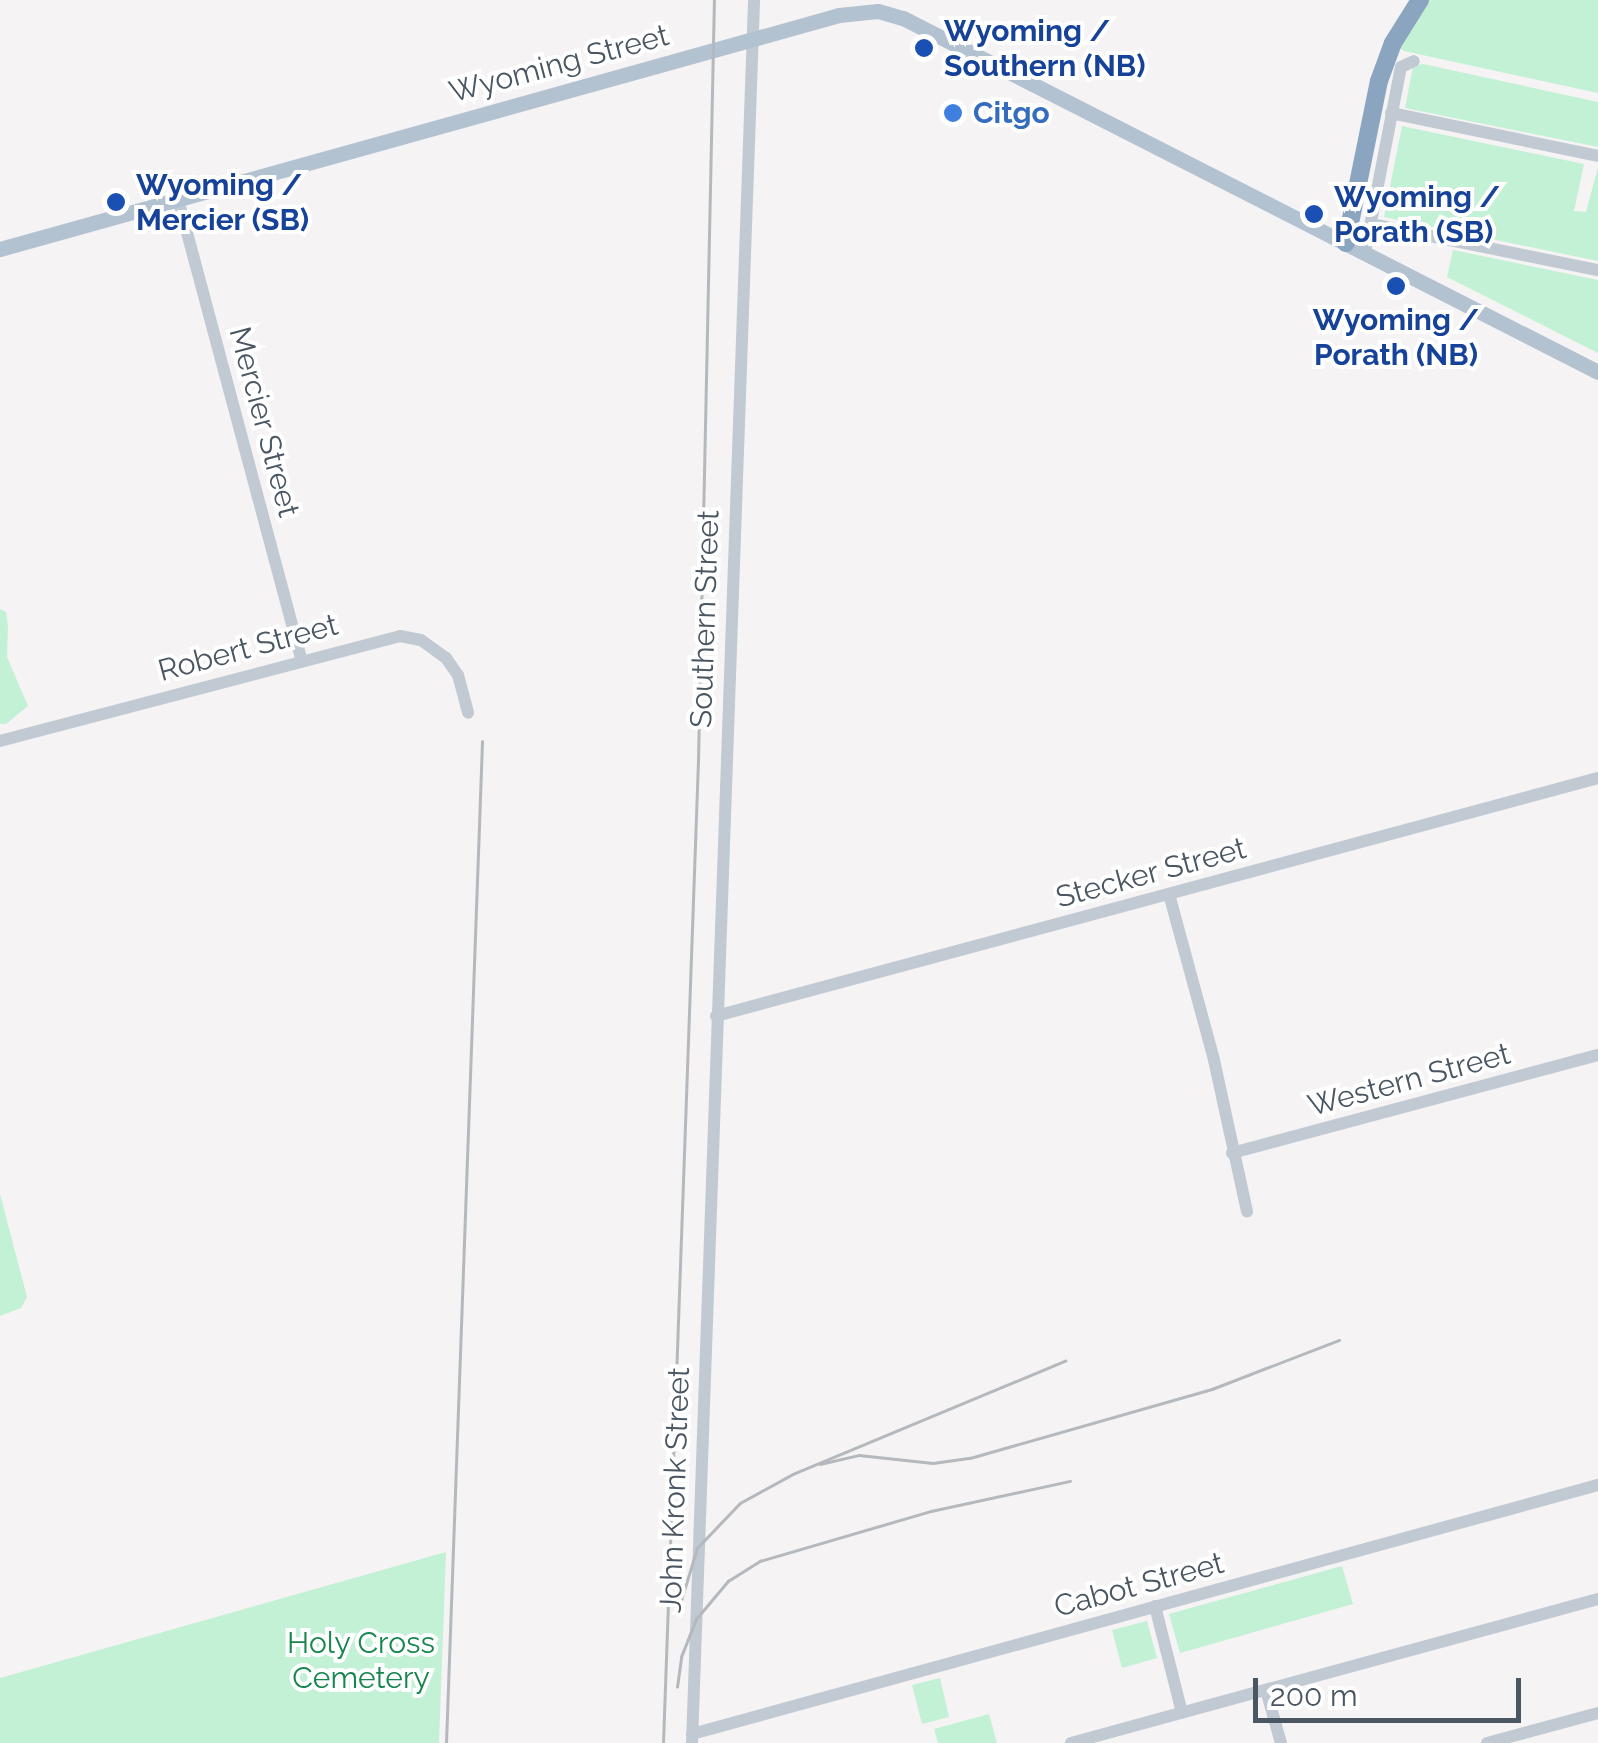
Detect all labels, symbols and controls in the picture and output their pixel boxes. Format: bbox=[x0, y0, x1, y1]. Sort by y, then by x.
place label: Wyoming / Southern (NB) bbox=[944, 13, 1145, 84]
street label: Wyoming Street bbox=[445, 17, 673, 111]
marker: Wyoming / Southern (NB) bbox=[913, 37, 935, 59]
place label: Citgo bbox=[973, 95, 1050, 131]
marker: Citgo bbox=[942, 102, 964, 124]
place label: Wyoming / Mercier (SB) bbox=[136, 167, 310, 238]
place label: Wyoming / Porath (SB) bbox=[1334, 179, 1500, 250]
marker: Wyoming / Mercier (SB) bbox=[105, 191, 127, 213]
marker: Wyoming / Porath (SB) bbox=[1303, 203, 1325, 225]
marker: Wyoming / Porath (NB) bbox=[1385, 275, 1407, 297]
place label: Wyoming / Porath (NB) bbox=[1313, 302, 1479, 372]
street label: Mercier Street bbox=[221, 323, 307, 521]
street label: Southern Street bbox=[683, 510, 727, 728]
street label: Robert Street bbox=[154, 607, 342, 689]
street label: Stecker Street bbox=[1052, 830, 1250, 916]
street label: Western Street bbox=[1304, 1036, 1514, 1124]
street label: John Kronk Street bbox=[653, 1366, 697, 1614]
street label: Cabot Street bbox=[1050, 1545, 1228, 1625]
park label: Holy Cross Cemetery bbox=[287, 1625, 435, 1696]
scale bar bbox=[1258, 1658, 1526, 1720]
text: 200 m bbox=[1270, 1678, 1358, 1713]

